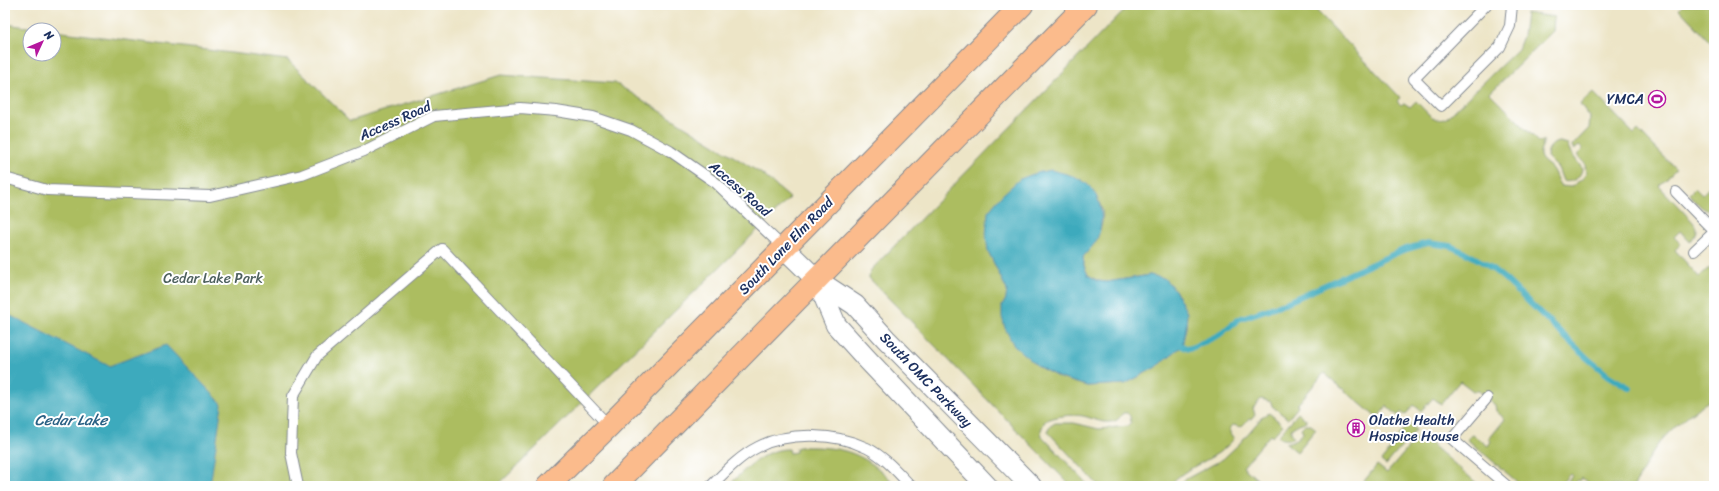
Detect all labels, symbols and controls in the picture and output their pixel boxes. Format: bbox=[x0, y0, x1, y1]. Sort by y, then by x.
north arrow bbox=[22, 22, 62, 62]
text: N bbox=[39, 25, 59, 45]
place label: YMCA bbox=[1607, 87, 1644, 112]
sports icon: YMCA bbox=[1647, 89, 1667, 109]
street label: Access Road bbox=[354, 93, 436, 148]
street label: Access Road bbox=[702, 154, 778, 224]
street label: South Lone Elm Road bbox=[732, 190, 841, 301]
park label: Cedar Lake Park bbox=[163, 266, 263, 291]
street label: South OMC Parkway bbox=[873, 326, 979, 434]
water label: Cedar Lake bbox=[35, 407, 109, 433]
place label: Olathe Health Hospice House bbox=[1369, 408, 1459, 449]
building icon: Olathe Health Hospice House bbox=[1346, 418, 1366, 438]

